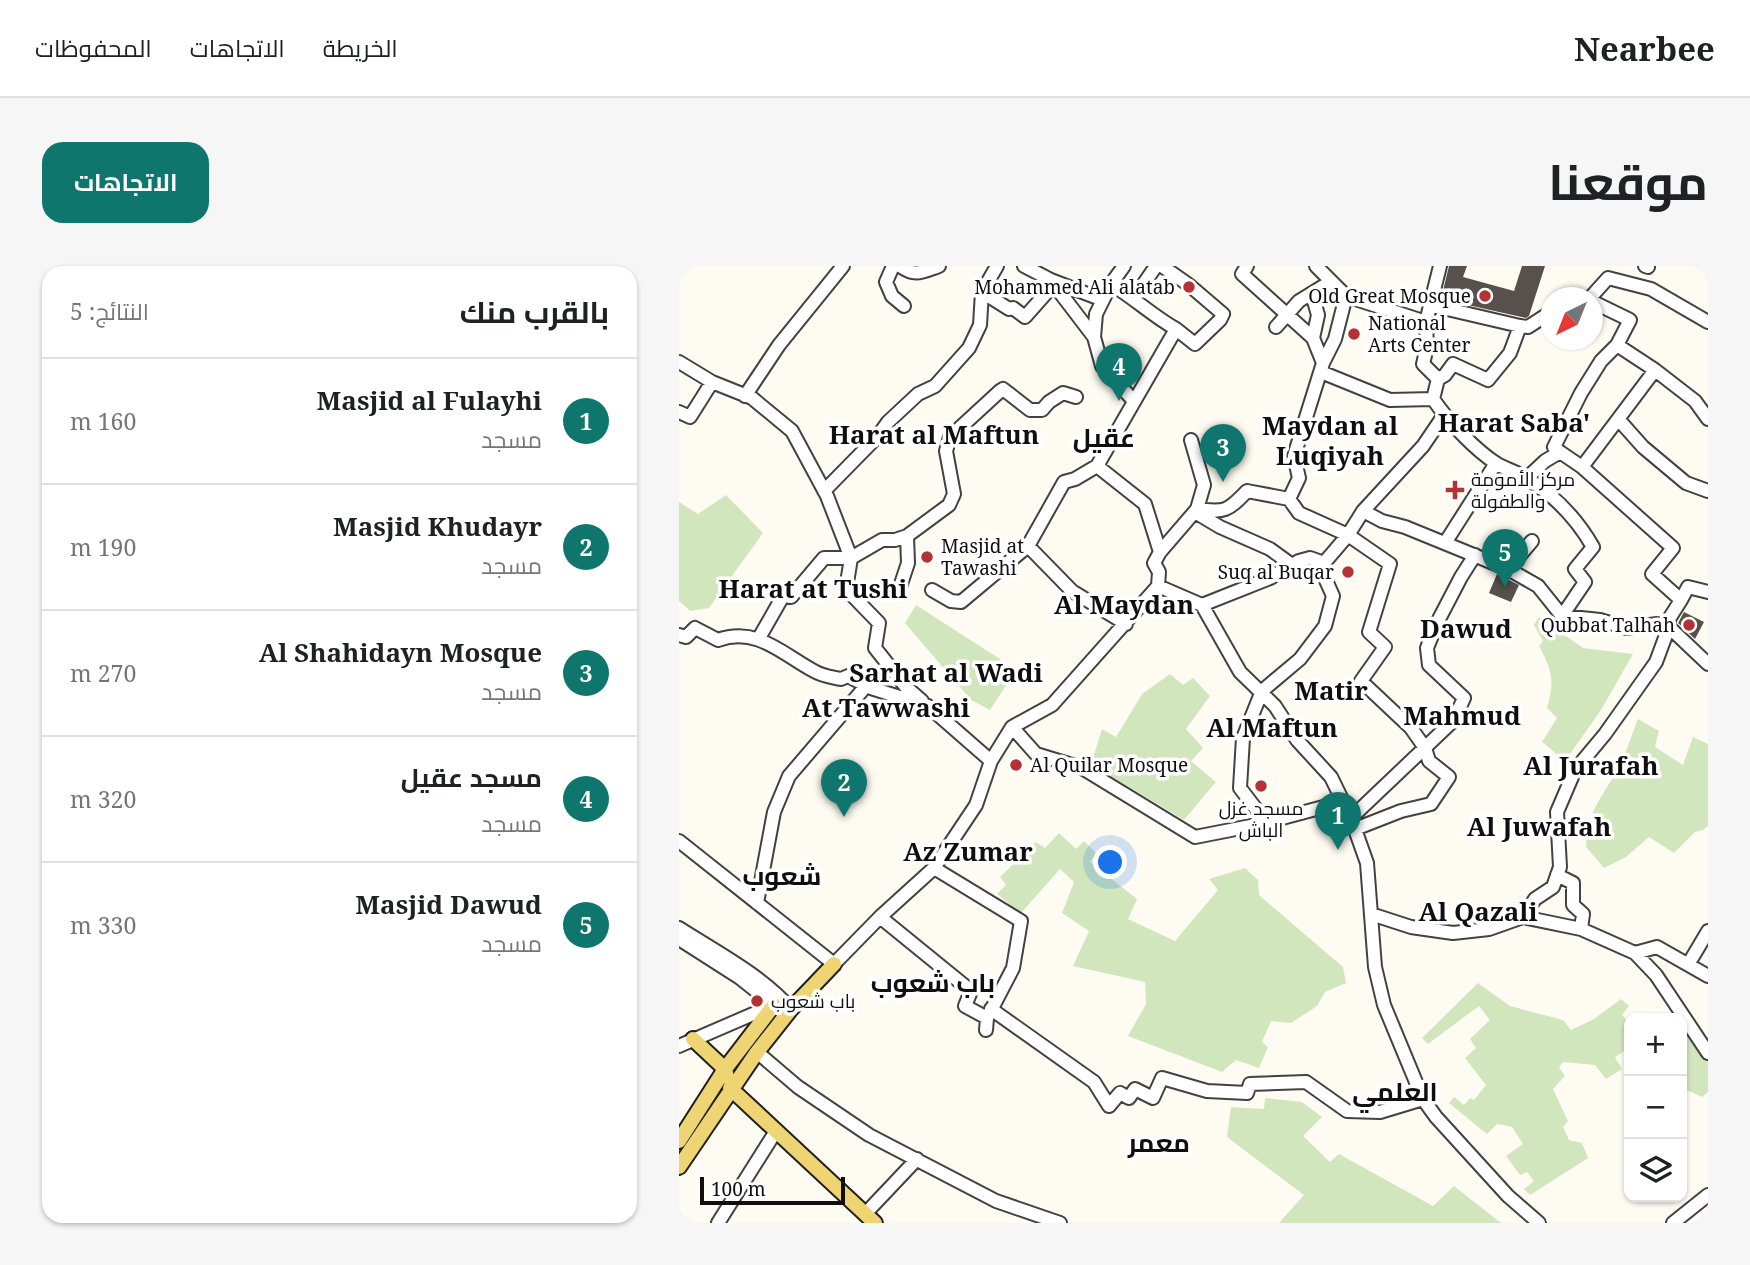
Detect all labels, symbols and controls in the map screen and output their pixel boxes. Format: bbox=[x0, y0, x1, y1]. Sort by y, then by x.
text: Nearbee bbox=[1574, 26, 1715, 71]
text: المحفوظات bbox=[35, 31, 152, 64]
text: الاتجاهات bbox=[190, 31, 285, 64]
text: الخريطة bbox=[323, 31, 398, 64]
button: الاتجاهات bbox=[42, 142, 209, 223]
text: موقعنا bbox=[1548, 148, 1708, 214]
place label: Mohammed Ali alatab bbox=[974, 274, 1175, 300]
marker: Mohammed Ali alatab bbox=[1181, 279, 1197, 295]
place label: Old Great Mosque bbox=[1308, 283, 1471, 309]
north arrow bbox=[1540, 287, 1603, 350]
marker: Old Great Mosque bbox=[1477, 288, 1493, 304]
text: بالقرب منك bbox=[460, 291, 609, 332]
text: النتائج: 5 bbox=[70, 295, 149, 327]
place label: National Arts Center bbox=[1368, 310, 1470, 358]
marker: National Arts Center bbox=[1346, 326, 1362, 342]
pin: 4 bbox=[1096, 343, 1142, 401]
text: Masjid al Fulayhi bbox=[317, 382, 542, 418]
district label: Harat Saba' bbox=[1438, 404, 1590, 440]
text: 160 m bbox=[70, 405, 136, 437]
text: 1 bbox=[580, 405, 593, 437]
district label: Maydan al Luqiyah bbox=[1262, 407, 1398, 473]
district label: Harat al Maftun bbox=[829, 416, 1039, 452]
district label: عقيل bbox=[1073, 419, 1135, 455]
text: مسجد bbox=[481, 423, 542, 455]
pin: 3 bbox=[1200, 424, 1246, 482]
place label: مركز الأمومة والطفولة bbox=[1471, 466, 1575, 514]
marker: مركز الأمومة والطفولة bbox=[1445, 480, 1465, 500]
text: Masjid Khudayr bbox=[333, 508, 542, 544]
pin: 5 bbox=[1482, 529, 1528, 587]
text: 190 m bbox=[70, 531, 136, 563]
text: 2 bbox=[580, 531, 593, 563]
place label: Masjid at Tawashi bbox=[941, 533, 1024, 581]
text: مسجد bbox=[481, 549, 542, 581]
marker: Masjid at Tawashi bbox=[919, 549, 935, 565]
place label: Suq al Buqar bbox=[1218, 559, 1334, 585]
marker: Suq al Buqar bbox=[1340, 564, 1356, 580]
district label: Harat at Tushi bbox=[718, 570, 908, 606]
district label: Al Maydan bbox=[1054, 586, 1194, 622]
district label: Dawud bbox=[1420, 610, 1512, 646]
place label: Qubbat Talhah bbox=[1541, 612, 1675, 638]
marker: Qubbat Talhah bbox=[1681, 617, 1697, 633]
text: Al Shahidayn Mosque bbox=[259, 634, 542, 670]
district label: Sarhat al Wadi bbox=[849, 654, 1043, 690]
text: 270 m bbox=[70, 657, 136, 689]
text: 3 bbox=[580, 657, 593, 689]
district label: Matir bbox=[1294, 672, 1368, 708]
text: مسجد bbox=[481, 675, 542, 707]
district label: At Tawwashi bbox=[802, 689, 970, 725]
district label: Mahmud bbox=[1403, 697, 1521, 733]
district label: Al Maftun bbox=[1206, 709, 1338, 745]
district label: Al Jurafah bbox=[1523, 747, 1659, 783]
place label: Al Quilar Mosque bbox=[1030, 752, 1188, 778]
marker: Al Quilar Mosque bbox=[1008, 757, 1024, 773]
text: مسجد عقيل bbox=[401, 759, 542, 795]
pin: 2 bbox=[821, 759, 867, 817]
marker: مسجد غزل الباش bbox=[1253, 778, 1269, 794]
text: 320 m bbox=[70, 783, 136, 815]
text: 4 bbox=[580, 783, 593, 815]
pin: 1 bbox=[1315, 792, 1361, 850]
place label: مسجد غزل الباش bbox=[1219, 795, 1303, 843]
text: مسجد bbox=[481, 807, 542, 839]
district label: Al Juwafah bbox=[1467, 808, 1611, 844]
district label: Az Zumar bbox=[903, 833, 1033, 869]
your location bbox=[1093, 845, 1127, 879]
district label: شعوب bbox=[743, 857, 821, 893]
text: Masjid Dawud bbox=[355, 886, 542, 922]
district label: Al Qazali bbox=[1418, 893, 1538, 929]
text: 330 m bbox=[70, 909, 136, 941]
text: 5 bbox=[580, 909, 593, 941]
text: مسجد bbox=[481, 927, 542, 959]
district label: باب شعوب bbox=[871, 964, 995, 1000]
place label: باب شعوب bbox=[771, 988, 855, 1014]
marker: باب شعوب bbox=[749, 993, 765, 1009]
map controls bbox=[1624, 1013, 1687, 1202]
button: + bbox=[1624, 1013, 1687, 1076]
district label: العلمي bbox=[1352, 1073, 1438, 1113]
button: − bbox=[1624, 1076, 1687, 1139]
district label: معمر bbox=[1127, 1124, 1190, 1160]
button: layers bbox=[1624, 1139, 1687, 1202]
scale bar bbox=[700, 1174, 845, 1206]
text: 100 m bbox=[711, 1176, 766, 1202]

